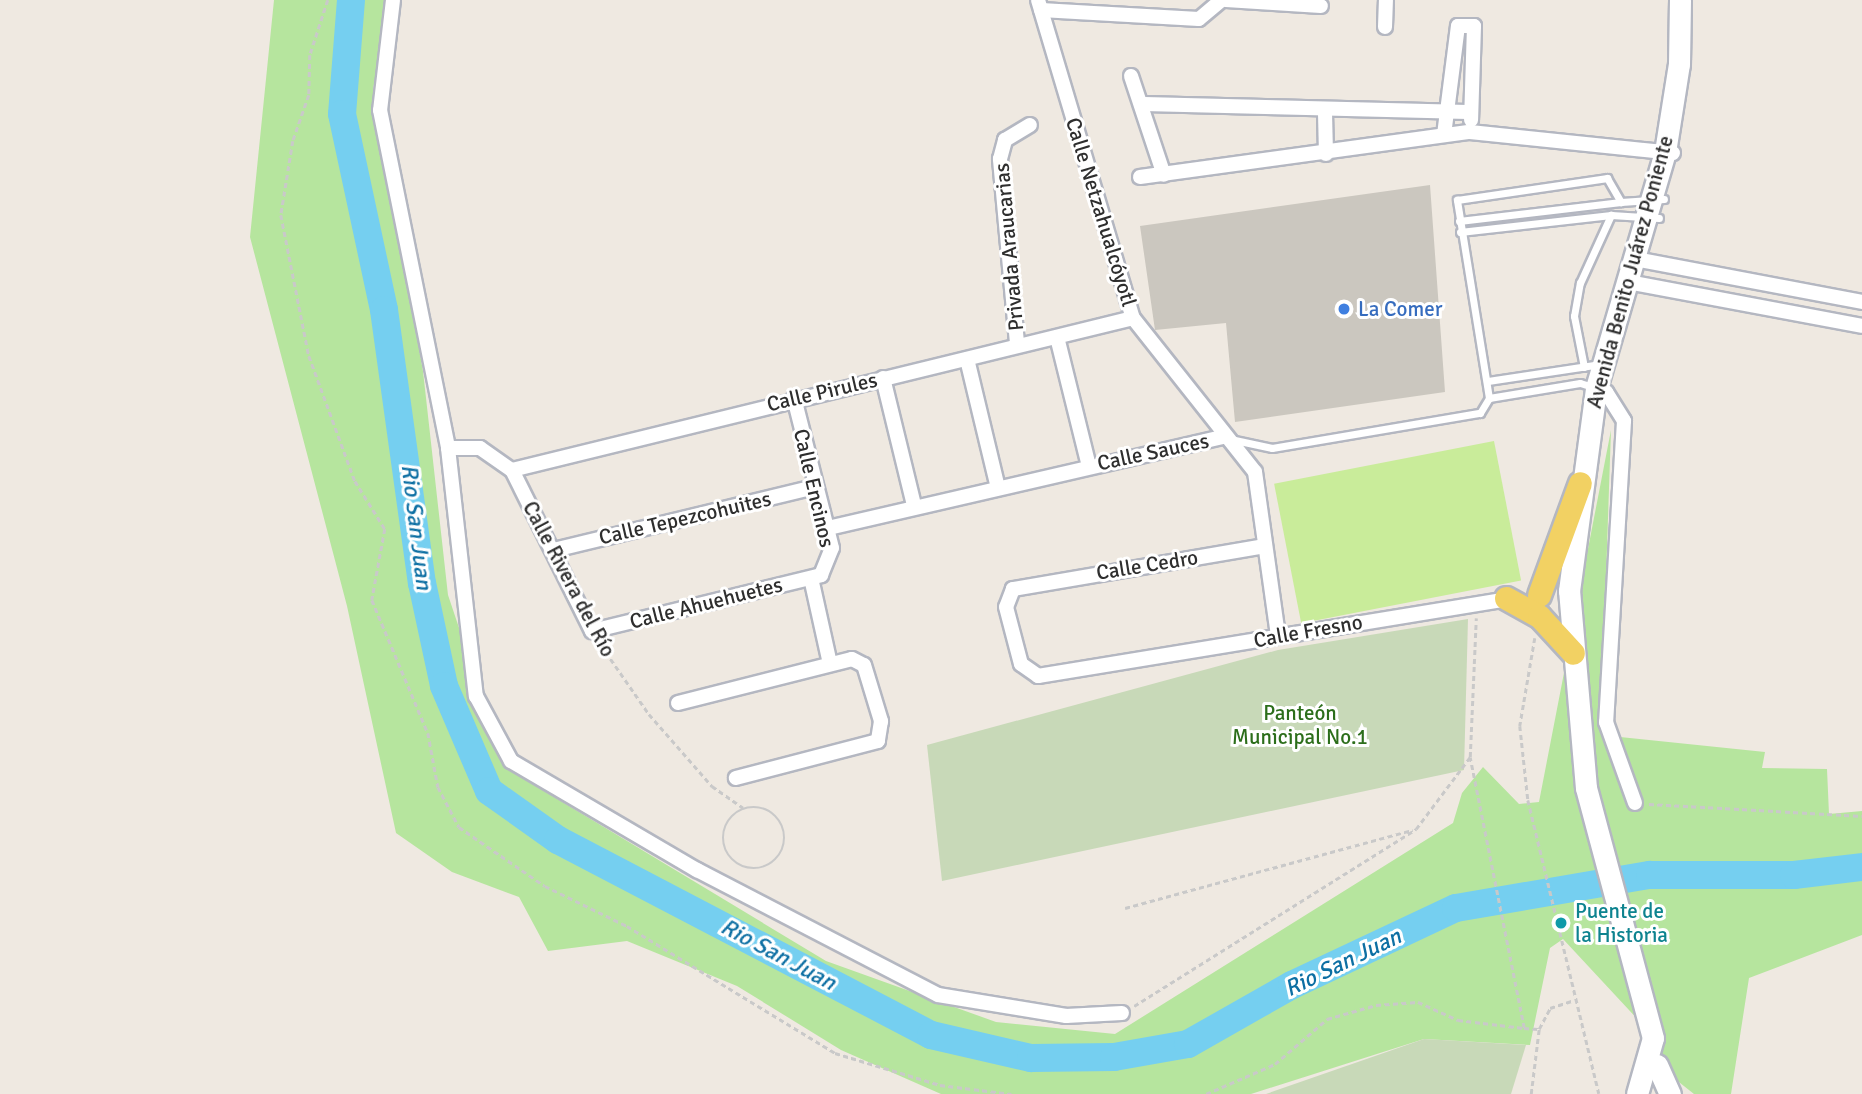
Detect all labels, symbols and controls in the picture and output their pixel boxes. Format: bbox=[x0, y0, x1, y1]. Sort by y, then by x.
street label: Calle Netzahualcóyotl bbox=[1060, 114, 1142, 310]
street label: Avenida Benito Juárez Poniente bbox=[1581, 133, 1679, 411]
street label: Privada Araucarias bbox=[989, 162, 1029, 332]
place label: La Comer bbox=[1358, 296, 1442, 322]
marker: La Comer bbox=[1336, 301, 1352, 317]
street label: Calle Pirules bbox=[764, 367, 880, 417]
street label: Calle Encinos bbox=[788, 426, 840, 550]
street label: Calle Sauces bbox=[1095, 428, 1211, 476]
water label: Rio San Juan bbox=[395, 463, 437, 591]
street label: Calle Tepezcohuites bbox=[596, 486, 774, 550]
street label: Calle Rivera del Río bbox=[517, 497, 621, 661]
street label: Calle Cedro bbox=[1094, 545, 1200, 585]
street label: Calle Ahuehuetes bbox=[627, 572, 785, 634]
street label: Calle Fresno bbox=[1252, 609, 1364, 653]
park label: Panteón Municipal No.1 bbox=[1232, 700, 1368, 750]
place label: Puente de la Historia bbox=[1575, 898, 1668, 948]
water label: Rio San Juan bbox=[716, 913, 840, 997]
marker: Puente de la Historia bbox=[1553, 915, 1569, 931]
water label: Rio San Juan bbox=[1280, 923, 1406, 1003]

